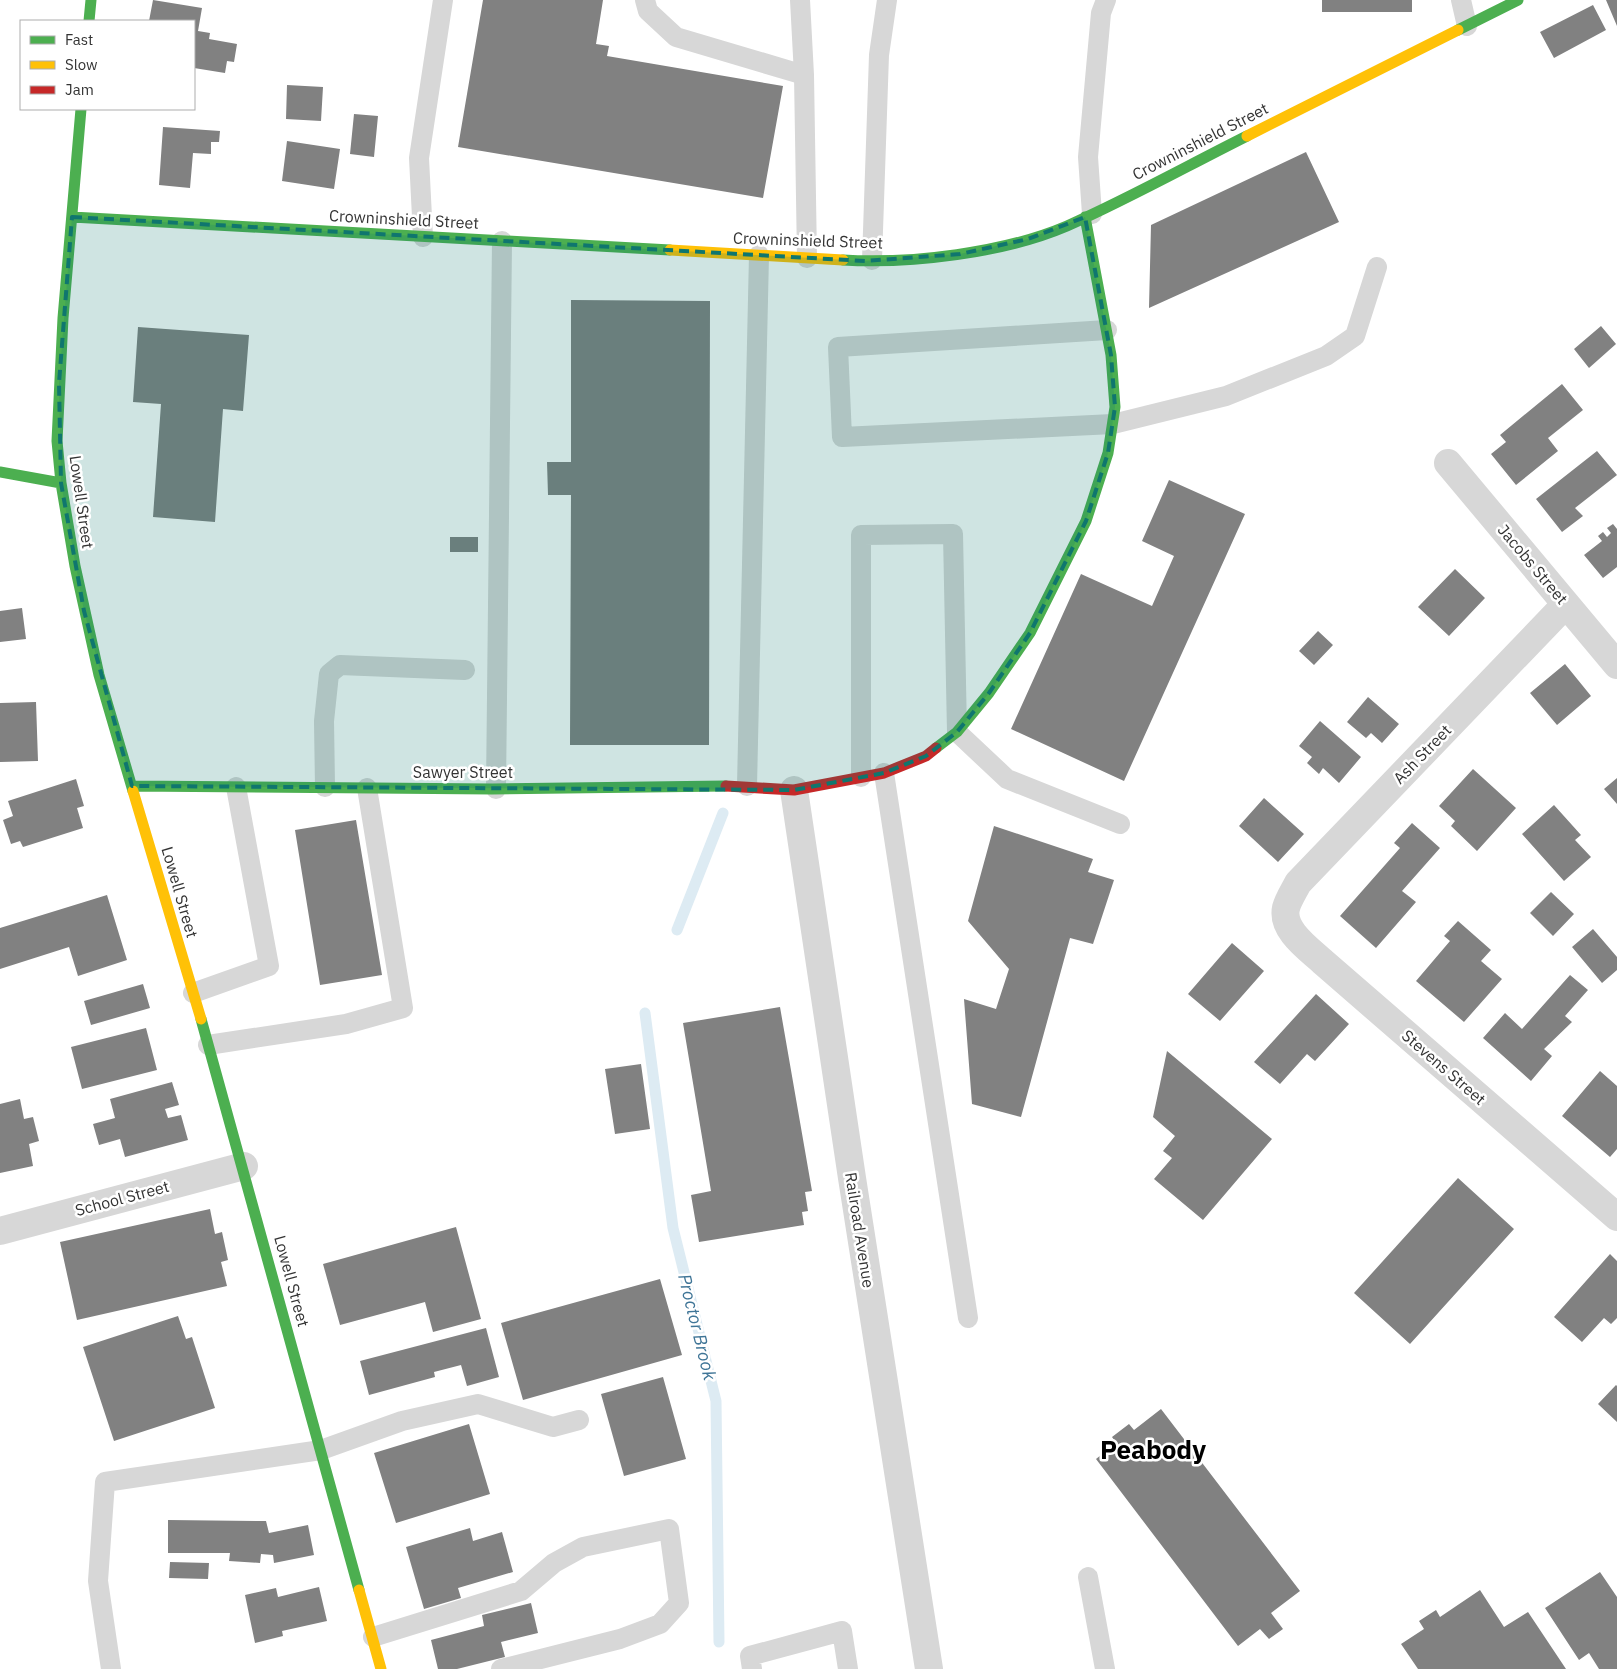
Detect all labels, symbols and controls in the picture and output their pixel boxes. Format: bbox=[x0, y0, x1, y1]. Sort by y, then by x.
legend bbox=[20, 20, 195, 110]
text: Fast bbox=[65, 30, 93, 49]
text: Slow bbox=[65, 55, 98, 74]
text: Jam bbox=[65, 80, 94, 99]
street label: Crowninshield Street bbox=[1129, 98, 1271, 184]
street label: Crowninshield Street bbox=[329, 205, 479, 233]
street label: Crowninshield Street bbox=[733, 227, 883, 253]
street label: Lowell Street bbox=[66, 454, 98, 550]
street label: Jacobs Street bbox=[1494, 520, 1572, 608]
street label: Ash Street bbox=[1389, 720, 1455, 788]
street label: Sawyer Street bbox=[413, 762, 513, 782]
street label: Lowell Street bbox=[157, 844, 203, 940]
street label: Stevens Street bbox=[1398, 1025, 1490, 1109]
street label: Railroad Avenue bbox=[841, 1171, 879, 1289]
street label: School Street bbox=[73, 1176, 171, 1220]
street label: Lowell Street bbox=[270, 1233, 314, 1329]
water label: Proctor Brook bbox=[673, 1271, 722, 1383]
district label: Peabody bbox=[1100, 1432, 1206, 1466]

